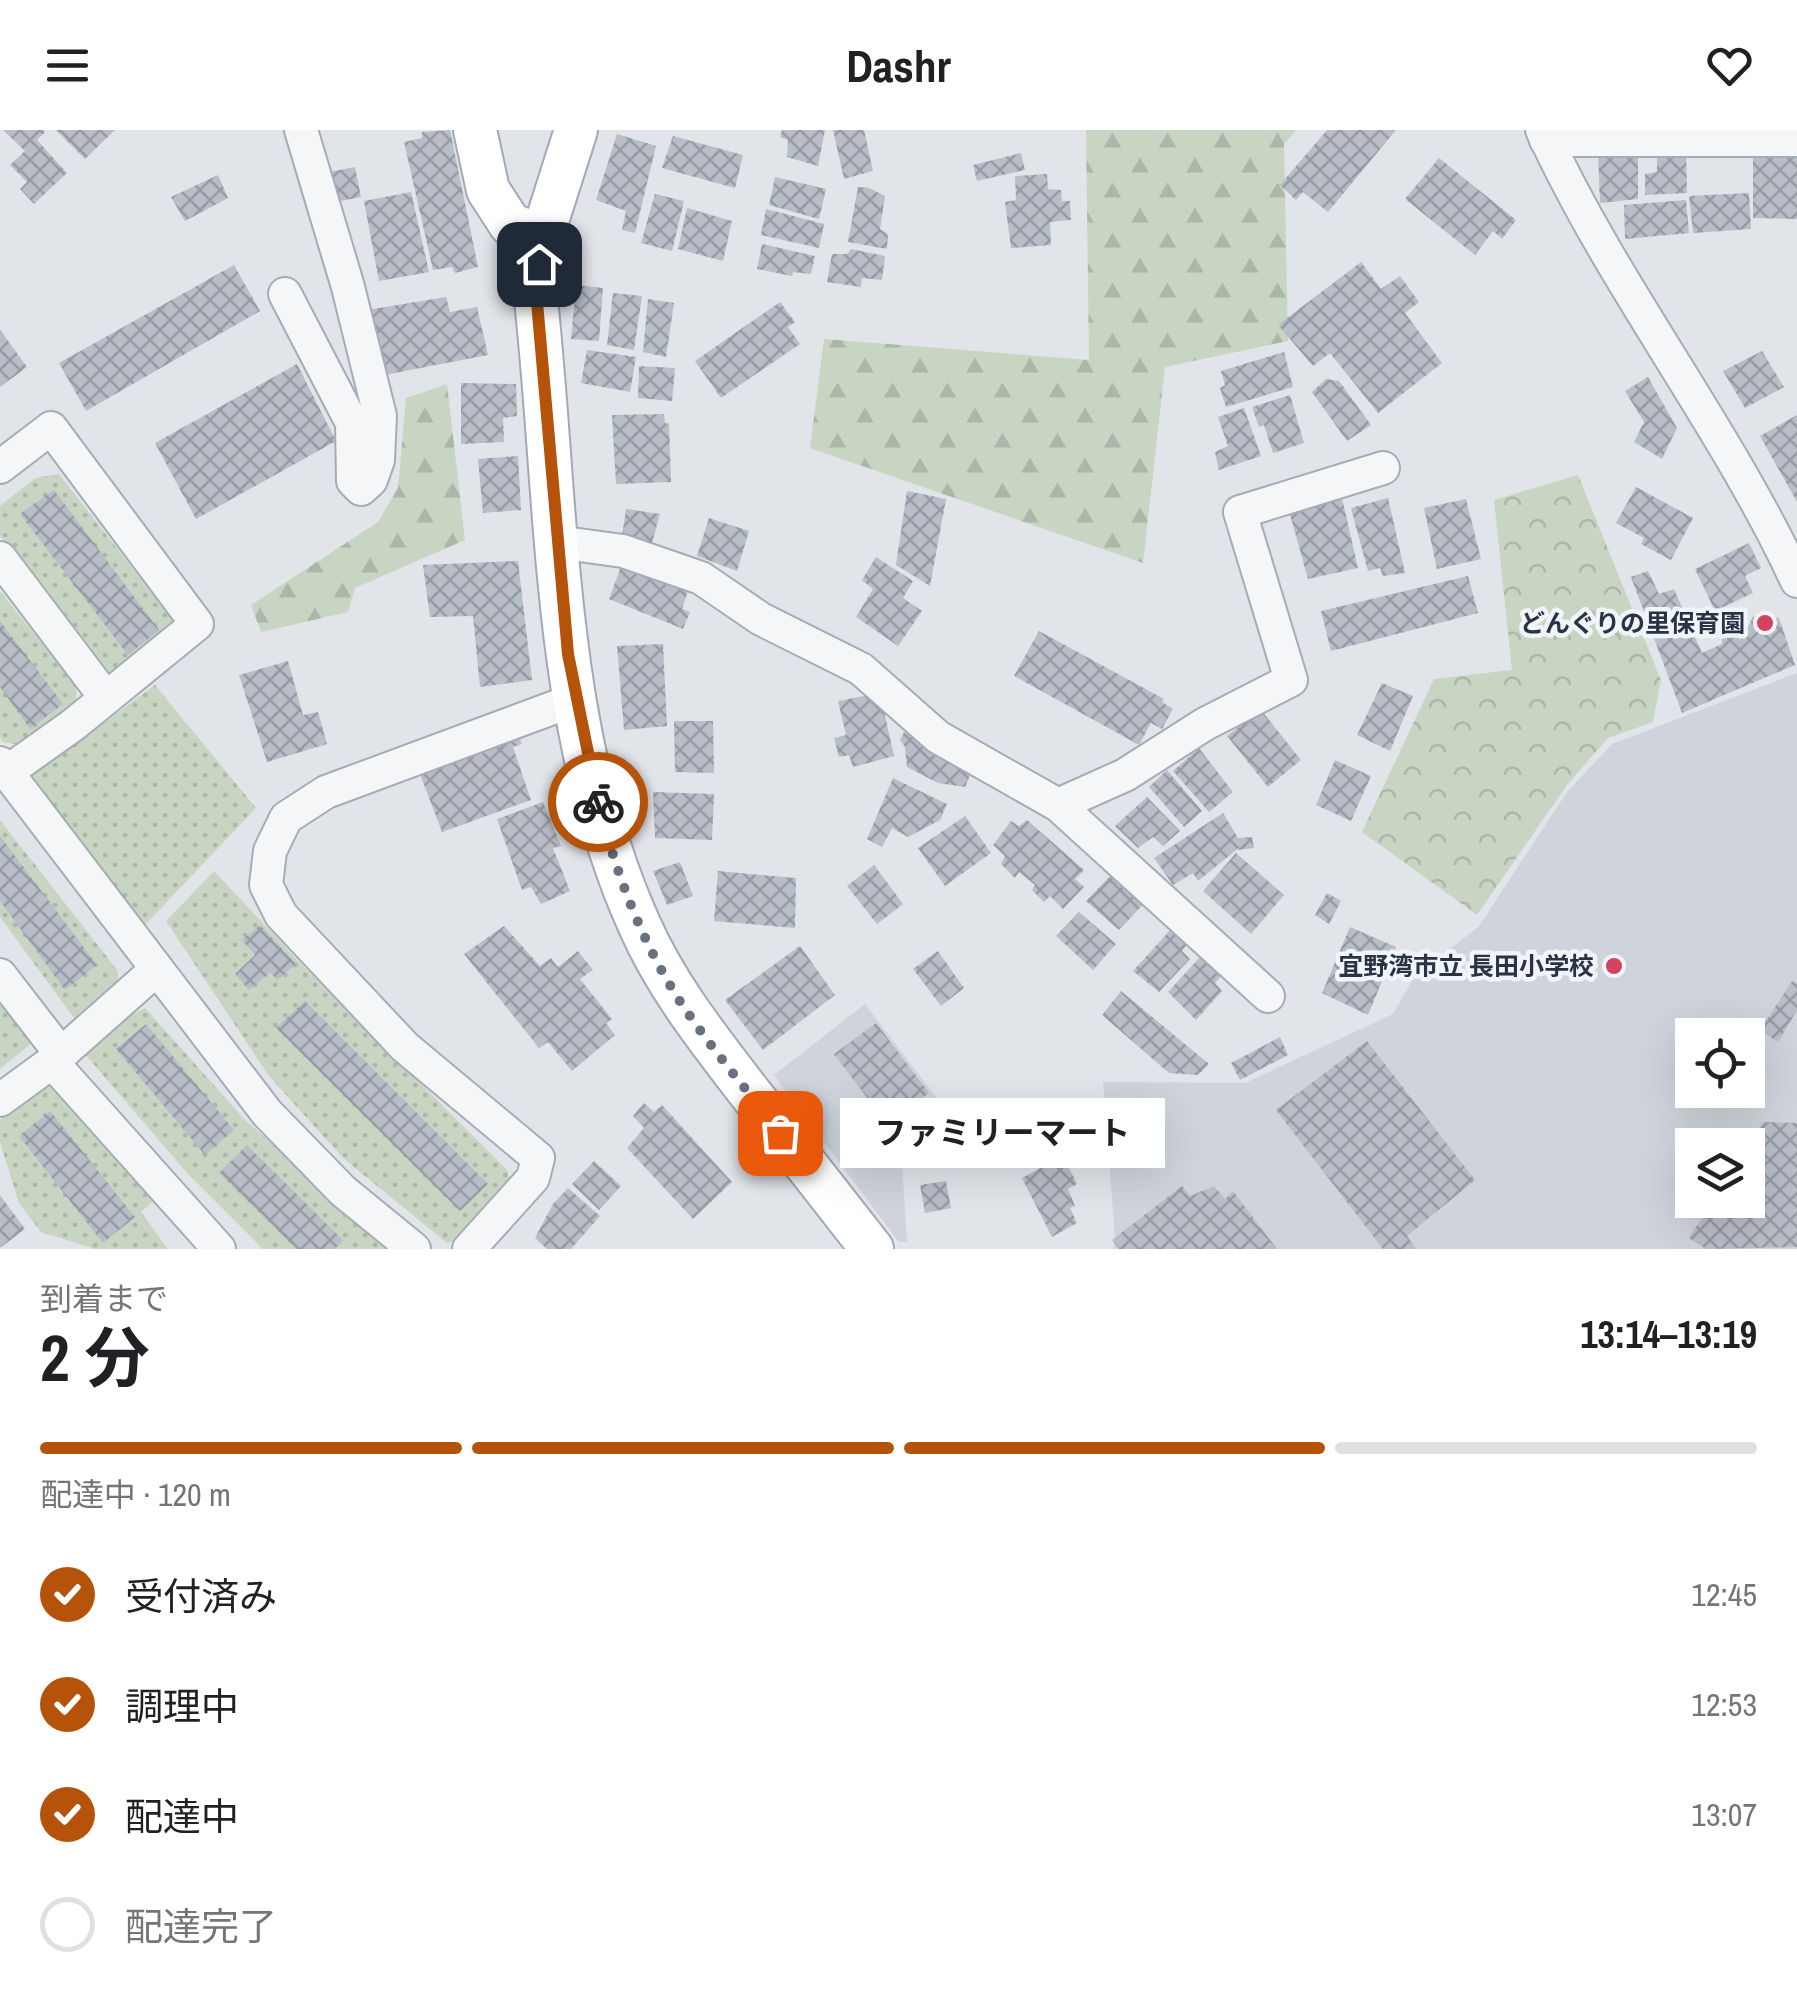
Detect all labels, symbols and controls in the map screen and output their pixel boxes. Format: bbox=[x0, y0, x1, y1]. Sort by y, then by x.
text: Dashr bbox=[846, 35, 951, 96]
icon: menu bbox=[40, 38, 95, 93]
icon: heart bbox=[1702, 38, 1757, 93]
pin bbox=[497, 222, 582, 307]
icon: home bbox=[512, 237, 567, 292]
place label: どんぐりの里保育園 bbox=[1520, 606, 1745, 640]
marker: どんぐりの里保育園 bbox=[1754, 612, 1776, 634]
courier bbox=[548, 752, 648, 852]
icon: bike bbox=[571, 775, 626, 830]
place label: 宜野湾市立 長田小学校 bbox=[1338, 949, 1594, 983]
marker: 宜野湾市立 長田小学校 bbox=[1603, 955, 1625, 977]
map controls bbox=[1675, 1018, 1765, 1218]
button: locate bbox=[1675, 1018, 1765, 1108]
pin bbox=[738, 1091, 823, 1176]
callout: ファミリーマート bbox=[840, 1098, 1165, 1168]
icon: bag bbox=[753, 1106, 808, 1161]
text: ファミリーマート bbox=[874, 1111, 1131, 1154]
button: layers bbox=[1675, 1128, 1765, 1218]
text: 到着まで bbox=[40, 1277, 168, 1320]
text: 13:14–13:19 bbox=[1580, 1309, 1757, 1360]
text: 2 分 bbox=[40, 1314, 149, 1401]
text: 配達中 · 120 m bbox=[40, 1473, 231, 1516]
icon: check bbox=[40, 1567, 95, 1622]
text: 受付済み bbox=[125, 1571, 277, 1622]
text: 12:45 bbox=[1691, 1573, 1757, 1616]
icon: check bbox=[40, 1677, 95, 1732]
text: 調理中 bbox=[125, 1681, 239, 1732]
text: 12:53 bbox=[1691, 1683, 1757, 1726]
icon: check bbox=[40, 1787, 95, 1842]
text: 配達中 bbox=[125, 1791, 239, 1842]
text: 13:07 bbox=[1691, 1793, 1757, 1836]
text: 配達完了 bbox=[125, 1901, 277, 1952]

